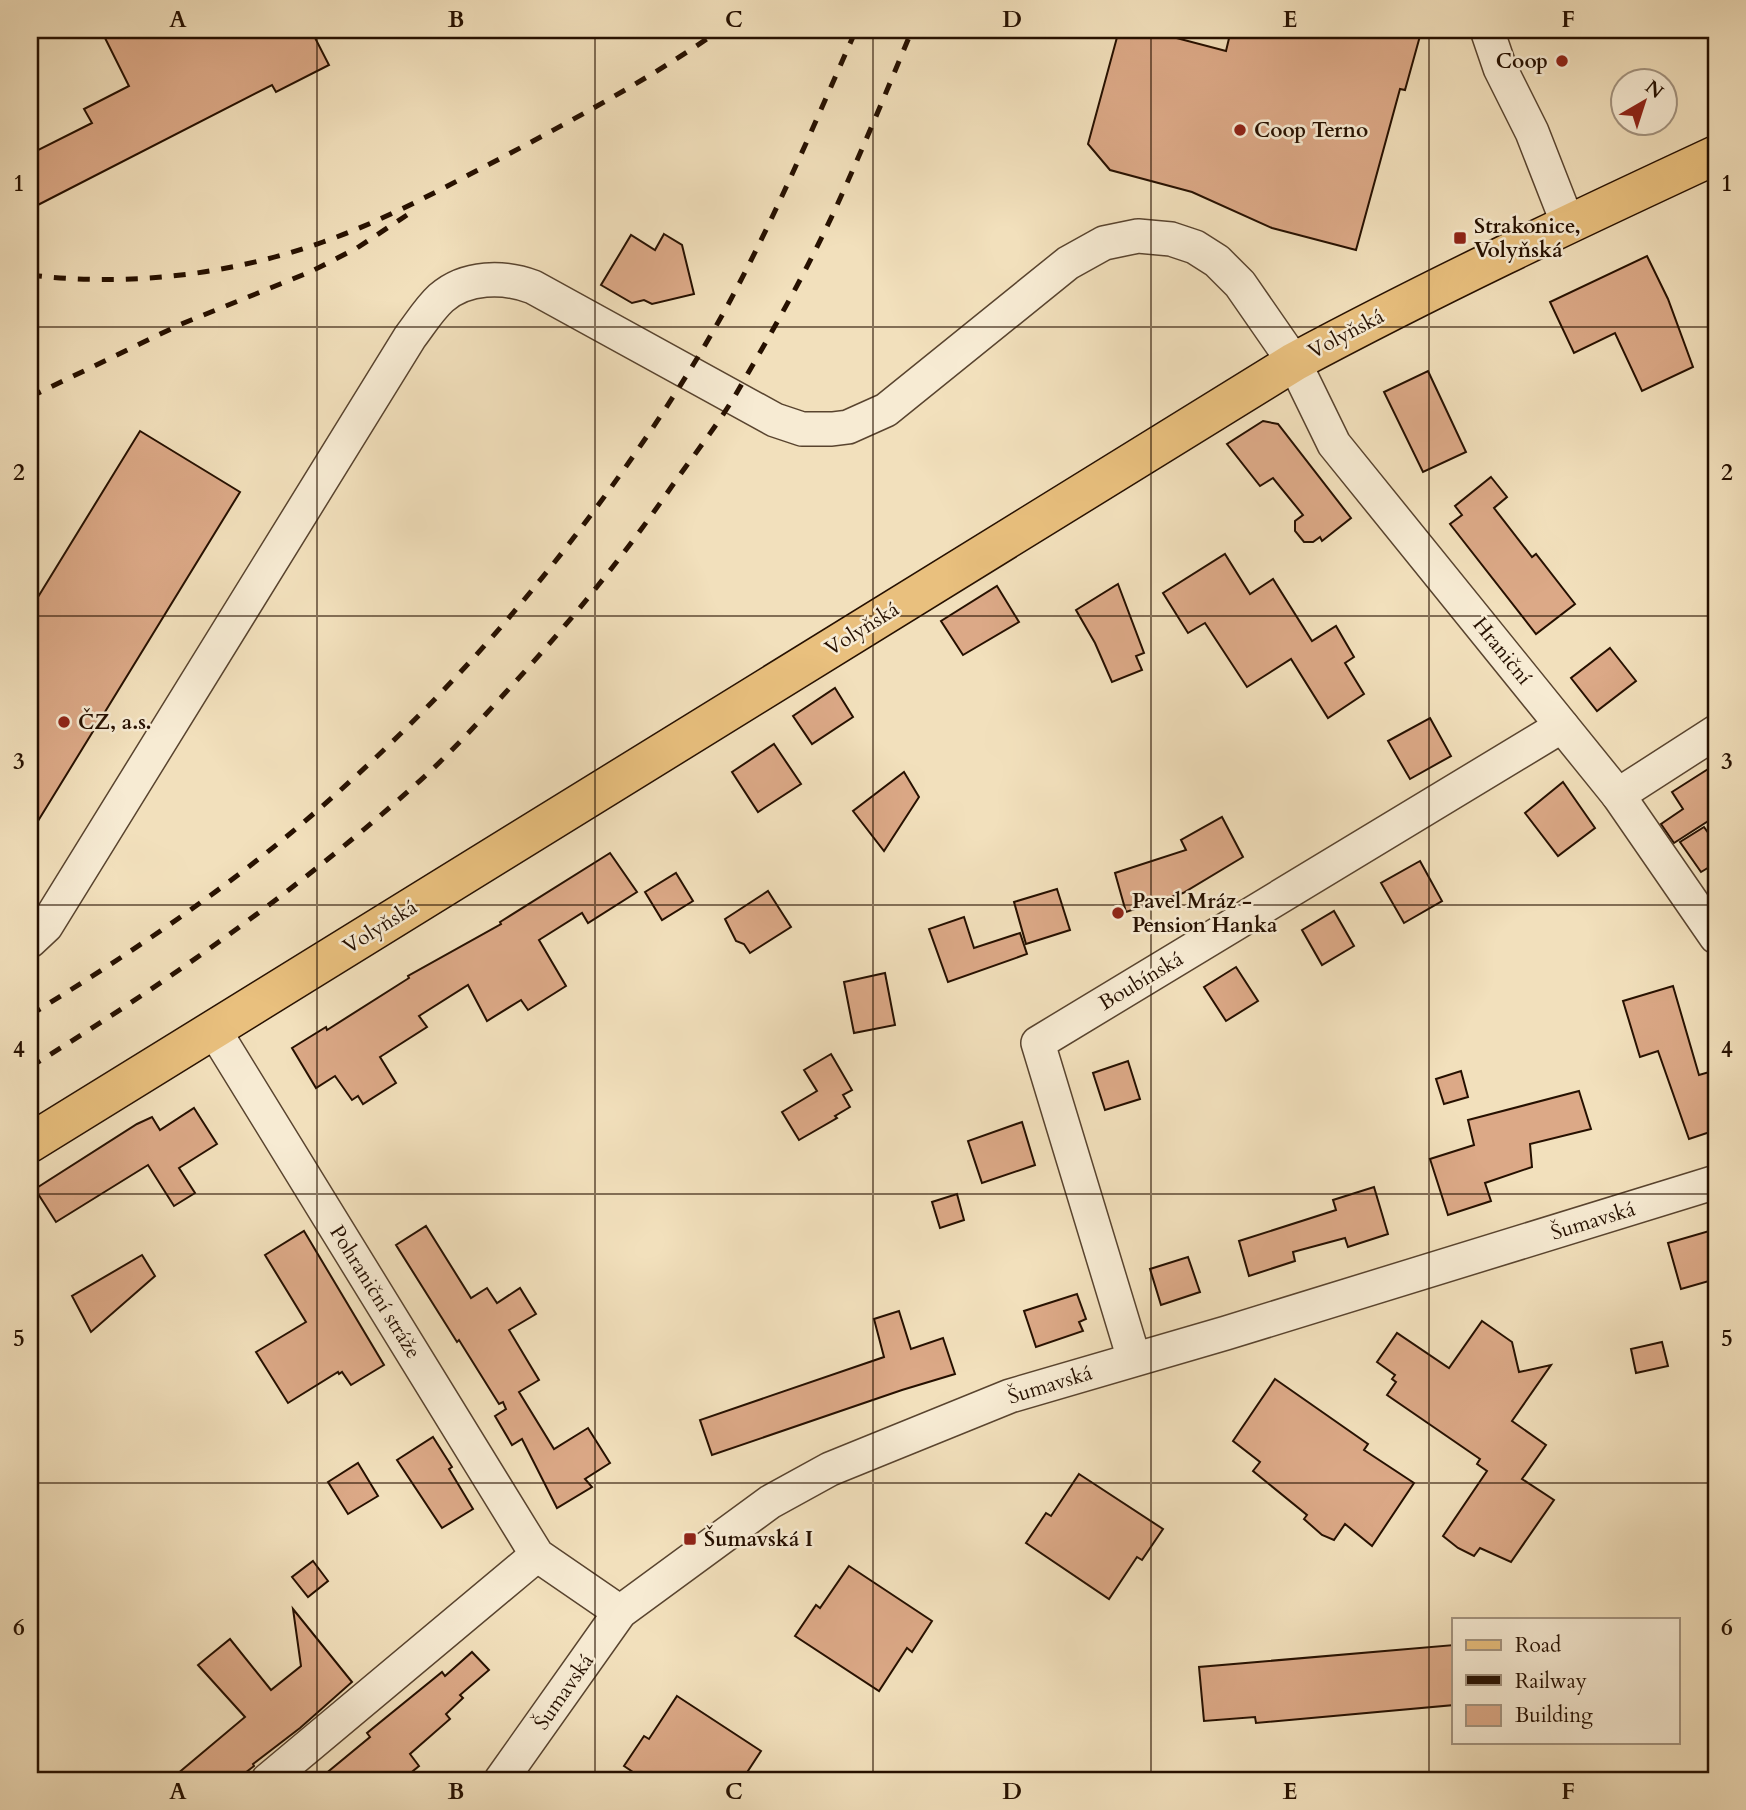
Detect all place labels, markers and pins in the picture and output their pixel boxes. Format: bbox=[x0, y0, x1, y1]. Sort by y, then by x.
place label: Coop bbox=[1496, 47, 1548, 76]
marker: Coop bbox=[1554, 53, 1570, 69]
place label: Coop Terno bbox=[1254, 116, 1368, 145]
marker: Coop Terno bbox=[1232, 122, 1248, 138]
place label: Strakonice, Volyňská bbox=[1474, 212, 1581, 265]
marker: Strakonice, Volyňská bbox=[1452, 230, 1468, 246]
place label: ČZ, a.s. bbox=[78, 707, 152, 737]
marker: ČZ, a.s. bbox=[56, 714, 72, 730]
place label: Pavel Mráz - Pension Hanka bbox=[1132, 887, 1278, 940]
marker: Pavel Mráz - Pension Hanka bbox=[1110, 905, 1126, 921]
place label: Šumavská I bbox=[704, 1524, 813, 1554]
marker: Šumavská I bbox=[682, 1531, 698, 1547]

